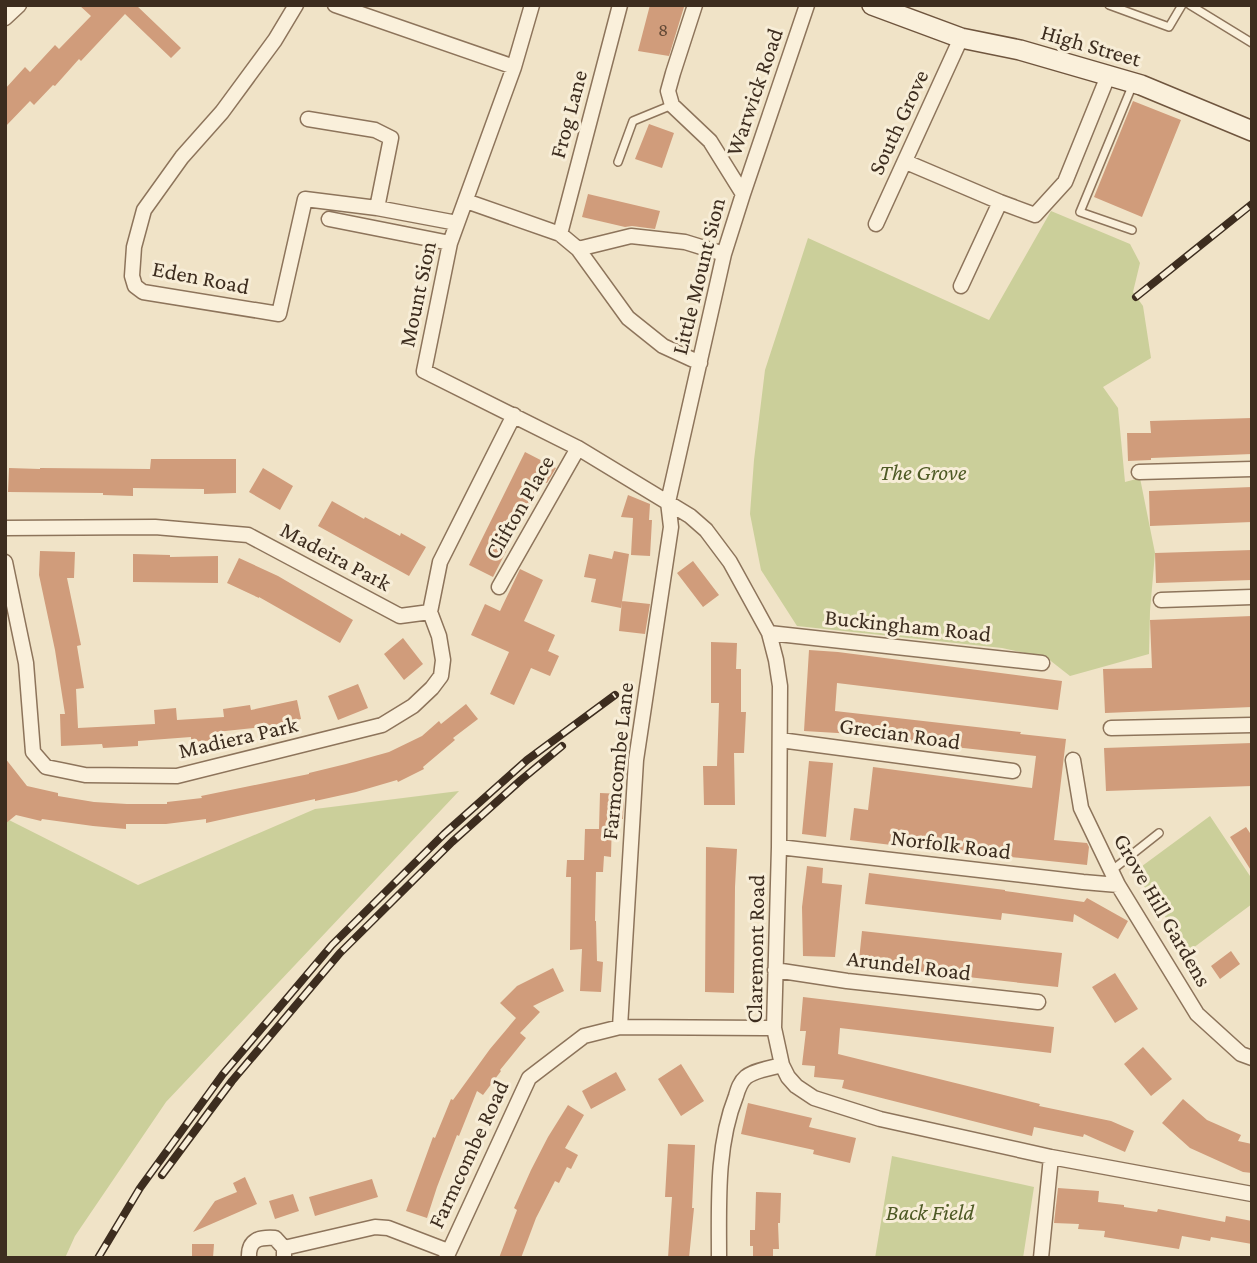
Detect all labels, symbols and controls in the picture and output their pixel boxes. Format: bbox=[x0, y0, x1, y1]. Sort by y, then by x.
street label: High Street bbox=[1038, 18, 1144, 72]
house number: 8 bbox=[658, 19, 668, 40]
street label: Warwick Road bbox=[720, 25, 788, 159]
street label: South Grove bbox=[862, 65, 934, 179]
street label: Frog Lane bbox=[544, 67, 592, 161]
street label: Little Mount Sion bbox=[666, 195, 730, 357]
street label: Mount Sion bbox=[393, 239, 441, 349]
street label: Eden Road bbox=[150, 255, 252, 299]
street label: Clifton Place bbox=[479, 450, 559, 564]
park label: The Grove bbox=[880, 459, 967, 485]
street label: Madeira Park bbox=[276, 516, 396, 596]
street label: Buckingham Road bbox=[824, 603, 992, 647]
street label: Farmcombe Lane bbox=[596, 681, 638, 841]
street label: Madiera Park bbox=[176, 711, 300, 763]
street label: Grecian Road bbox=[838, 712, 962, 754]
street label: Norfolk Road bbox=[890, 824, 1012, 864]
street label: Grove Hill Gardens bbox=[1109, 829, 1217, 991]
street label: Claremont Road bbox=[741, 874, 769, 1024]
street label: Arundel Road bbox=[845, 944, 973, 986]
street label: Farmcombe Road bbox=[422, 1076, 514, 1232]
park label: Back Field bbox=[886, 1199, 975, 1225]

